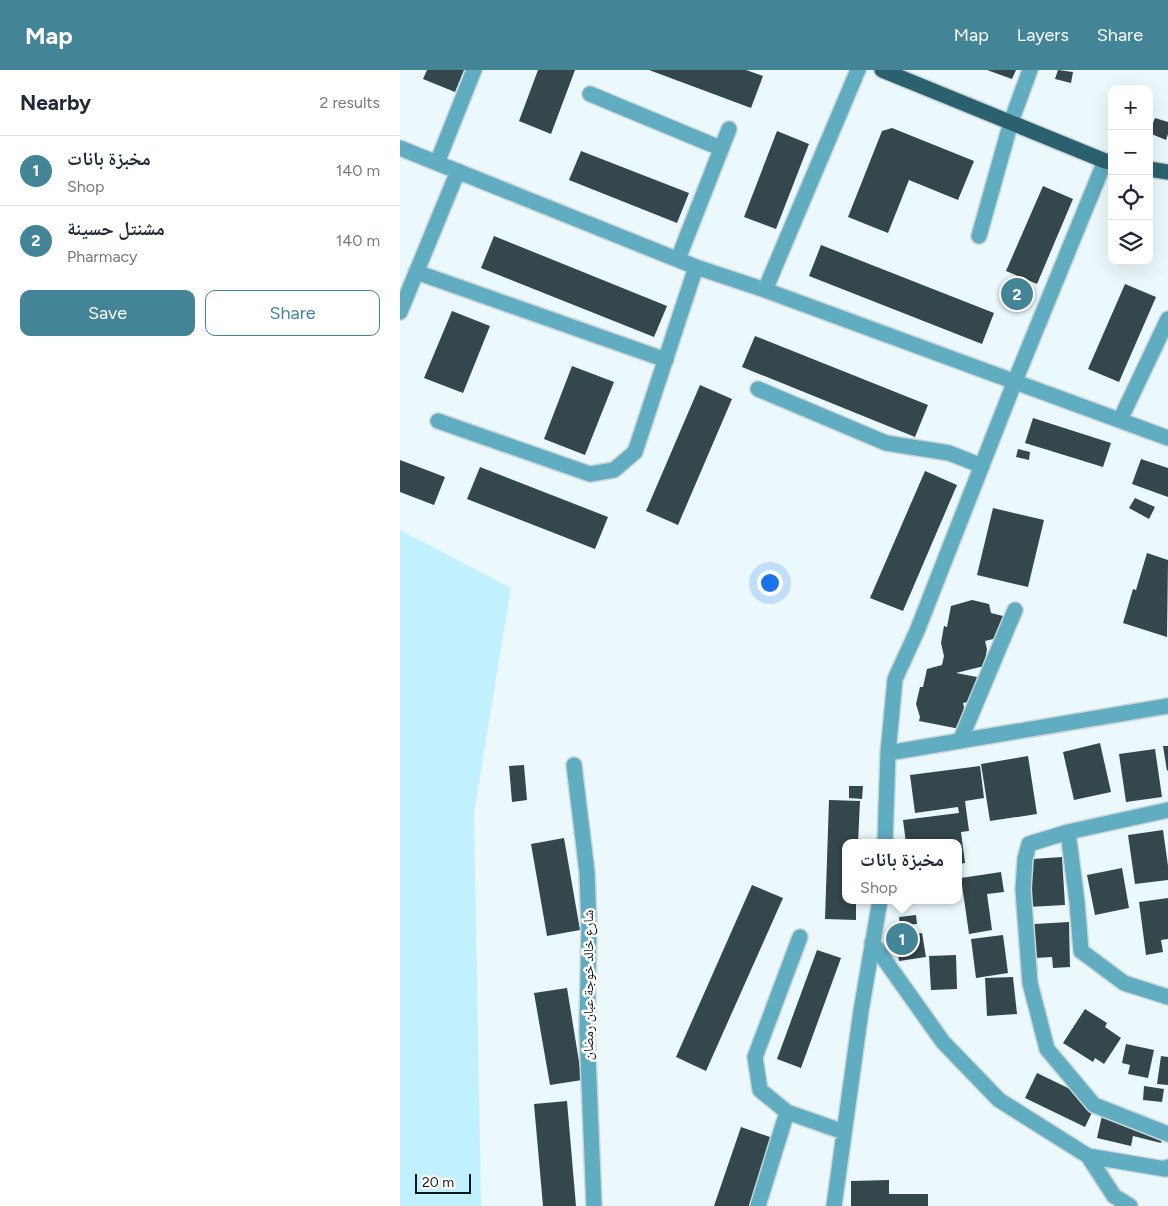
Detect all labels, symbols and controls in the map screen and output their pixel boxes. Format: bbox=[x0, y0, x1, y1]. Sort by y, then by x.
text: Map bbox=[25, 21, 73, 50]
text: Map bbox=[954, 24, 989, 46]
text: Layers bbox=[1017, 24, 1069, 46]
text: Share bbox=[1097, 24, 1143, 46]
map controls bbox=[1108, 85, 1153, 265]
button: + bbox=[1108, 85, 1153, 130]
text: Nearby bbox=[20, 90, 91, 115]
text: 2 results bbox=[320, 93, 380, 112]
button: − bbox=[1108, 130, 1153, 175]
text: مخبزة بانات bbox=[67, 147, 151, 170]
text: 1 bbox=[33, 161, 39, 180]
text: 140 m bbox=[336, 161, 380, 180]
button: locate bbox=[1108, 175, 1153, 220]
text: Shop bbox=[67, 177, 105, 196]
text: مشنتل حسينة bbox=[67, 217, 165, 240]
button: layers bbox=[1108, 220, 1153, 265]
text: 2 bbox=[31, 231, 41, 250]
text: 140 m bbox=[336, 231, 380, 250]
text: Pharmacy bbox=[67, 247, 137, 266]
pin: 2 bbox=[1001, 275, 1033, 313]
button: Save bbox=[20, 290, 195, 336]
button: Share bbox=[205, 290, 380, 336]
your location bbox=[757, 570, 783, 596]
popup bbox=[842, 839, 962, 904]
text: مخبزة بانات bbox=[860, 848, 944, 871]
text: Shop bbox=[860, 878, 898, 897]
street label: شارع خالد خوجة عبان رمضان bbox=[580, 910, 598, 1060]
pin: 1 bbox=[886, 920, 918, 958]
scale bar bbox=[415, 1171, 471, 1194]
text: 20 m bbox=[422, 1174, 454, 1191]

